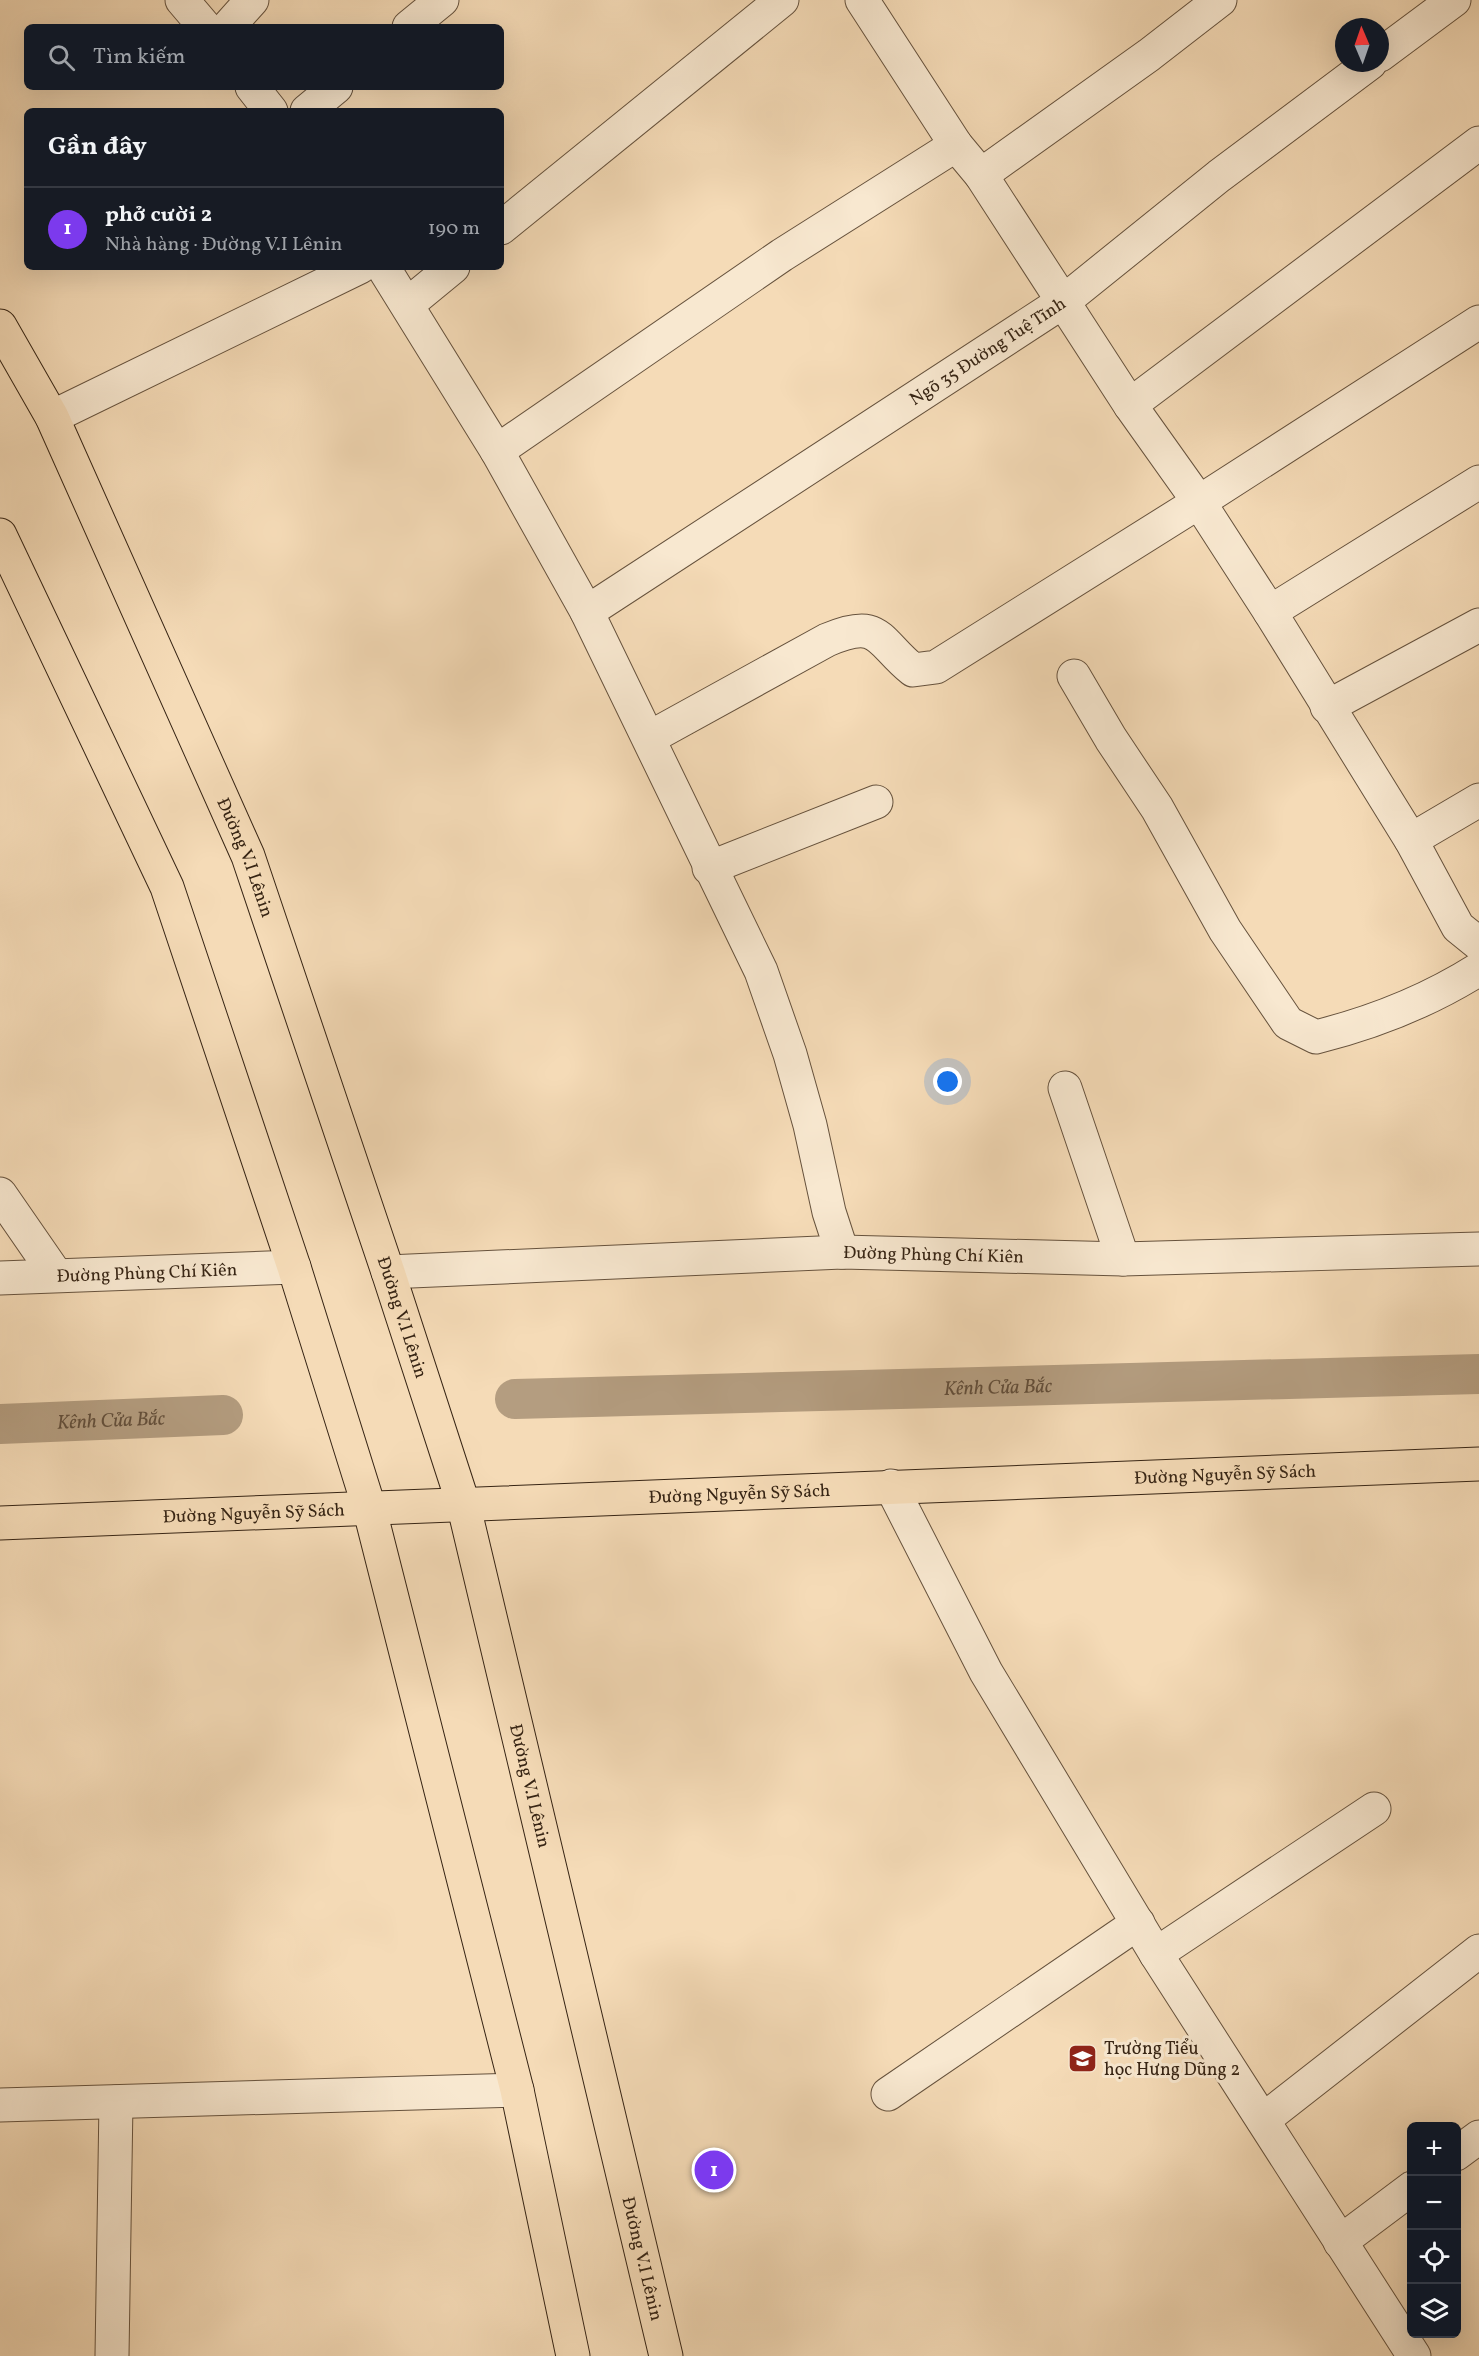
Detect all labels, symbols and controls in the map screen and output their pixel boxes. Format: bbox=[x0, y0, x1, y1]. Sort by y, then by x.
north arrow bbox=[1335, 18, 1389, 72]
search box bbox=[24, 24, 504, 90]
icon: search bbox=[45, 41, 78, 74]
text: Tìm kiếm bbox=[93, 42, 186, 73]
text: Gần đây bbox=[48, 129, 147, 165]
text: phở cười 2 bbox=[105, 200, 212, 231]
text: 1 bbox=[63, 215, 72, 243]
text: 190 m bbox=[428, 215, 480, 243]
text: Nhà hàng · Đường V.I Lênin bbox=[105, 231, 342, 259]
street label: Ngõ 35 Đường Tuệ Tĩnh bbox=[905, 292, 1072, 412]
street label: Đường V.I Lênin bbox=[210, 794, 279, 921]
your location bbox=[933, 1067, 962, 1096]
street label: Đường Phùng Chí Kiên bbox=[843, 1241, 1024, 1271]
street label: Đường V.I Lênin bbox=[370, 1253, 433, 1382]
street label: Đường Phùng Chí Kiên bbox=[56, 1258, 238, 1290]
water label: Kênh Cửa Bắc bbox=[943, 1373, 1053, 1404]
water label: Kênh Cửa Bắc bbox=[56, 1405, 166, 1438]
street label: Đường Nguyễn Sỹ Sách bbox=[1134, 1460, 1317, 1492]
street label: Đường Nguyễn Sỹ Sách bbox=[648, 1479, 831, 1511]
street label: Đường Nguyễn Sỹ Sách bbox=[162, 1498, 346, 1530]
street label: Đường V.I Lênin bbox=[502, 1722, 556, 1851]
place label: Trường Tiểu học Hưng Dũng 2 bbox=[1104, 2037, 1240, 2083]
school or university icon: Trường Tiểu học Hưng Dũng 2 bbox=[1067, 2042, 1099, 2074]
map controls bbox=[1407, 2122, 1461, 2338]
button: + bbox=[1407, 2122, 1461, 2176]
pin: 1 bbox=[694, 2148, 734, 2192]
button: − bbox=[1407, 2176, 1461, 2230]
street label: Đường V.I Lênin bbox=[615, 2194, 668, 2324]
button: locate bbox=[1407, 2230, 1461, 2284]
button: layers bbox=[1407, 2284, 1461, 2338]

